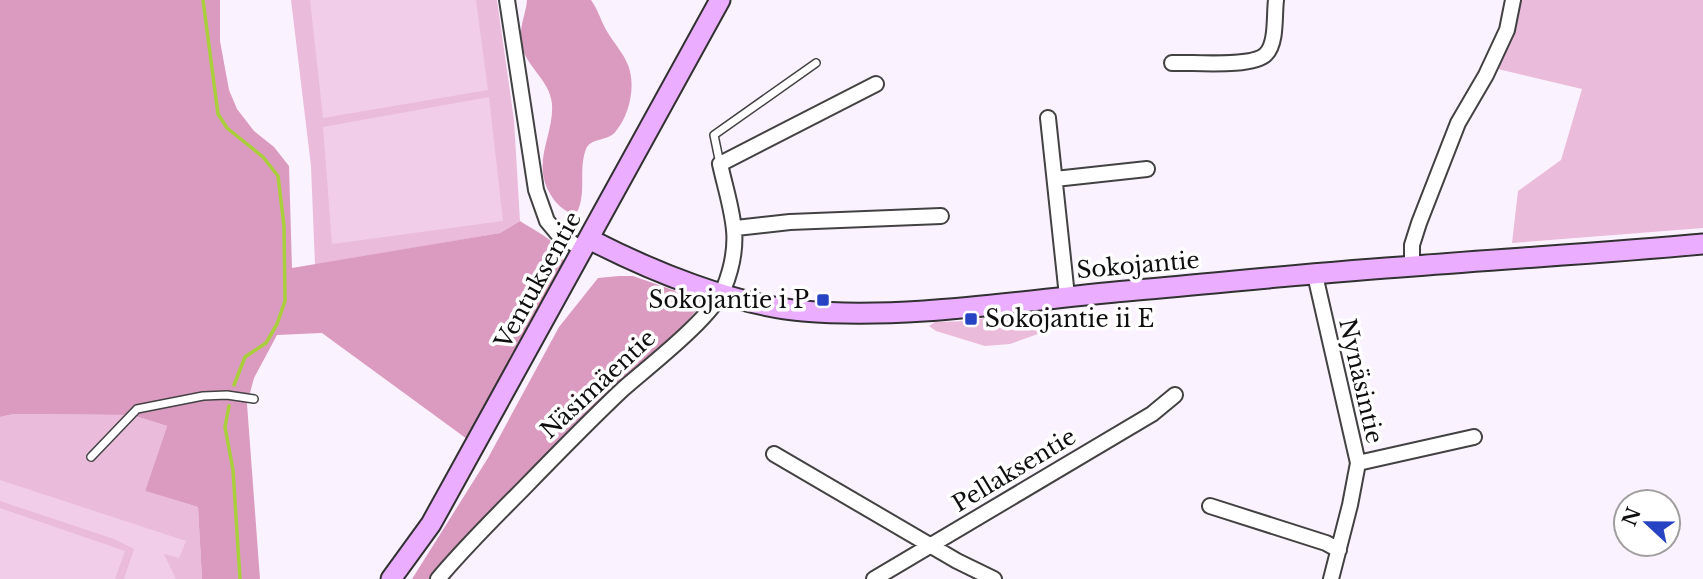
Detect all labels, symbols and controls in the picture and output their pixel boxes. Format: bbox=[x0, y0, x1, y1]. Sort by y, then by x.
street label: Ventuksentie bbox=[488, 206, 587, 354]
street label: Sokojantie bbox=[1075, 246, 1201, 284]
place label: Sokojantie i P bbox=[649, 286, 809, 314]
marker: Sokojantie i P bbox=[815, 292, 831, 308]
place label: Sokojantie ii E bbox=[985, 305, 1154, 333]
marker: Sokojantie ii E bbox=[963, 311, 979, 327]
street label: Nynäsintie bbox=[1333, 316, 1389, 446]
street label: Näsimäentie bbox=[535, 324, 661, 444]
street label: Pellaksentie bbox=[947, 422, 1081, 518]
north arrow bbox=[1612, 488, 1682, 558]
text: N bbox=[1618, 504, 1646, 529]

